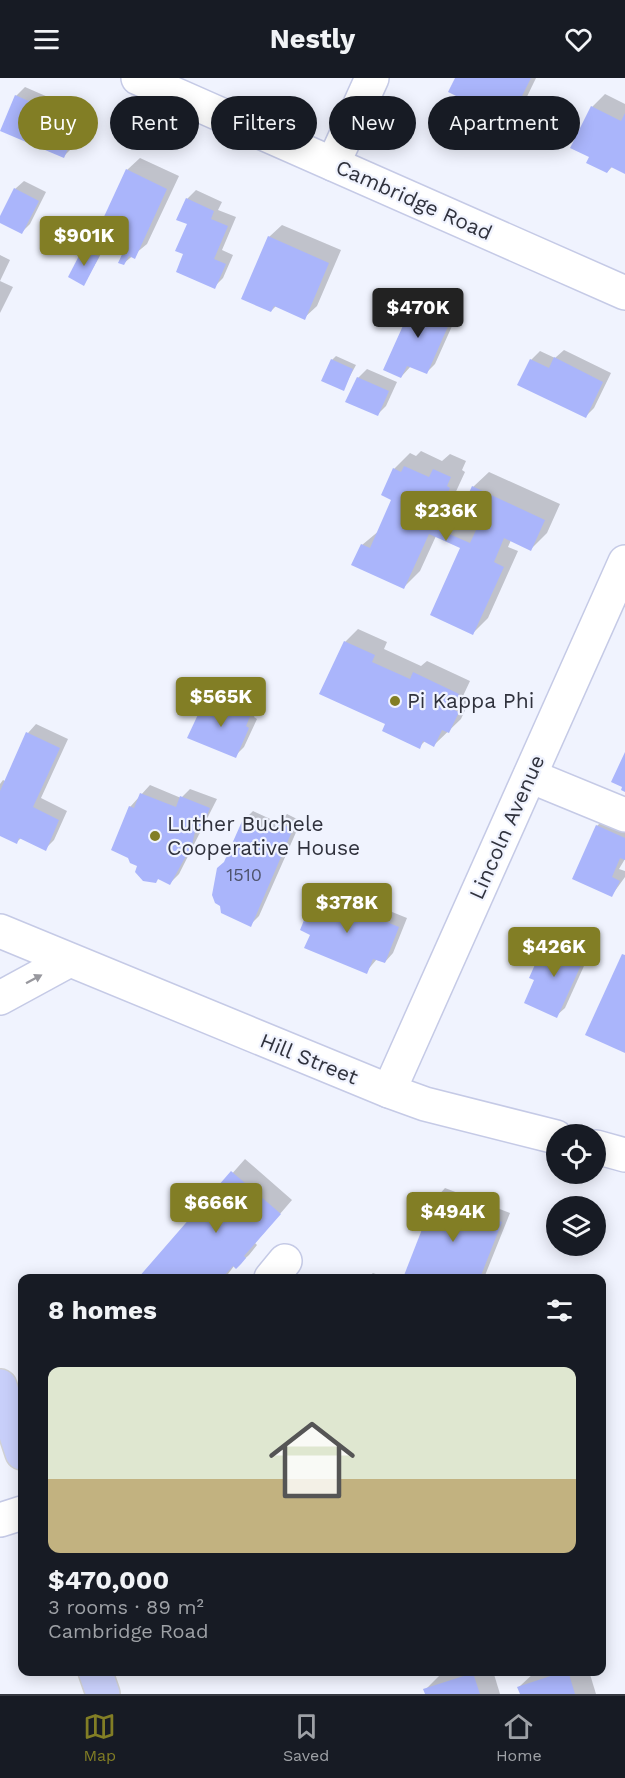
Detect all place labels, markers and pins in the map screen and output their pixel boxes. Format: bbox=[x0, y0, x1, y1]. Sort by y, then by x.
pin: $901K bbox=[42, 216, 126, 267]
pin: $470K bbox=[376, 288, 460, 339]
pin: $236K bbox=[404, 491, 488, 542]
pin: $565K bbox=[179, 677, 263, 728]
place label: Pi Kappa Phi bbox=[407, 688, 534, 713]
marker: Pi Kappa Phi bbox=[388, 694, 402, 708]
place label: Luther Buchele Cooperative House bbox=[167, 811, 360, 860]
marker: Luther Buchele Cooperative House bbox=[148, 829, 162, 843]
pin: $378K bbox=[305, 883, 389, 934]
pin: $426K bbox=[512, 927, 596, 978]
pin: $666K bbox=[174, 1183, 258, 1234]
pin: $494K bbox=[411, 1192, 495, 1243]

